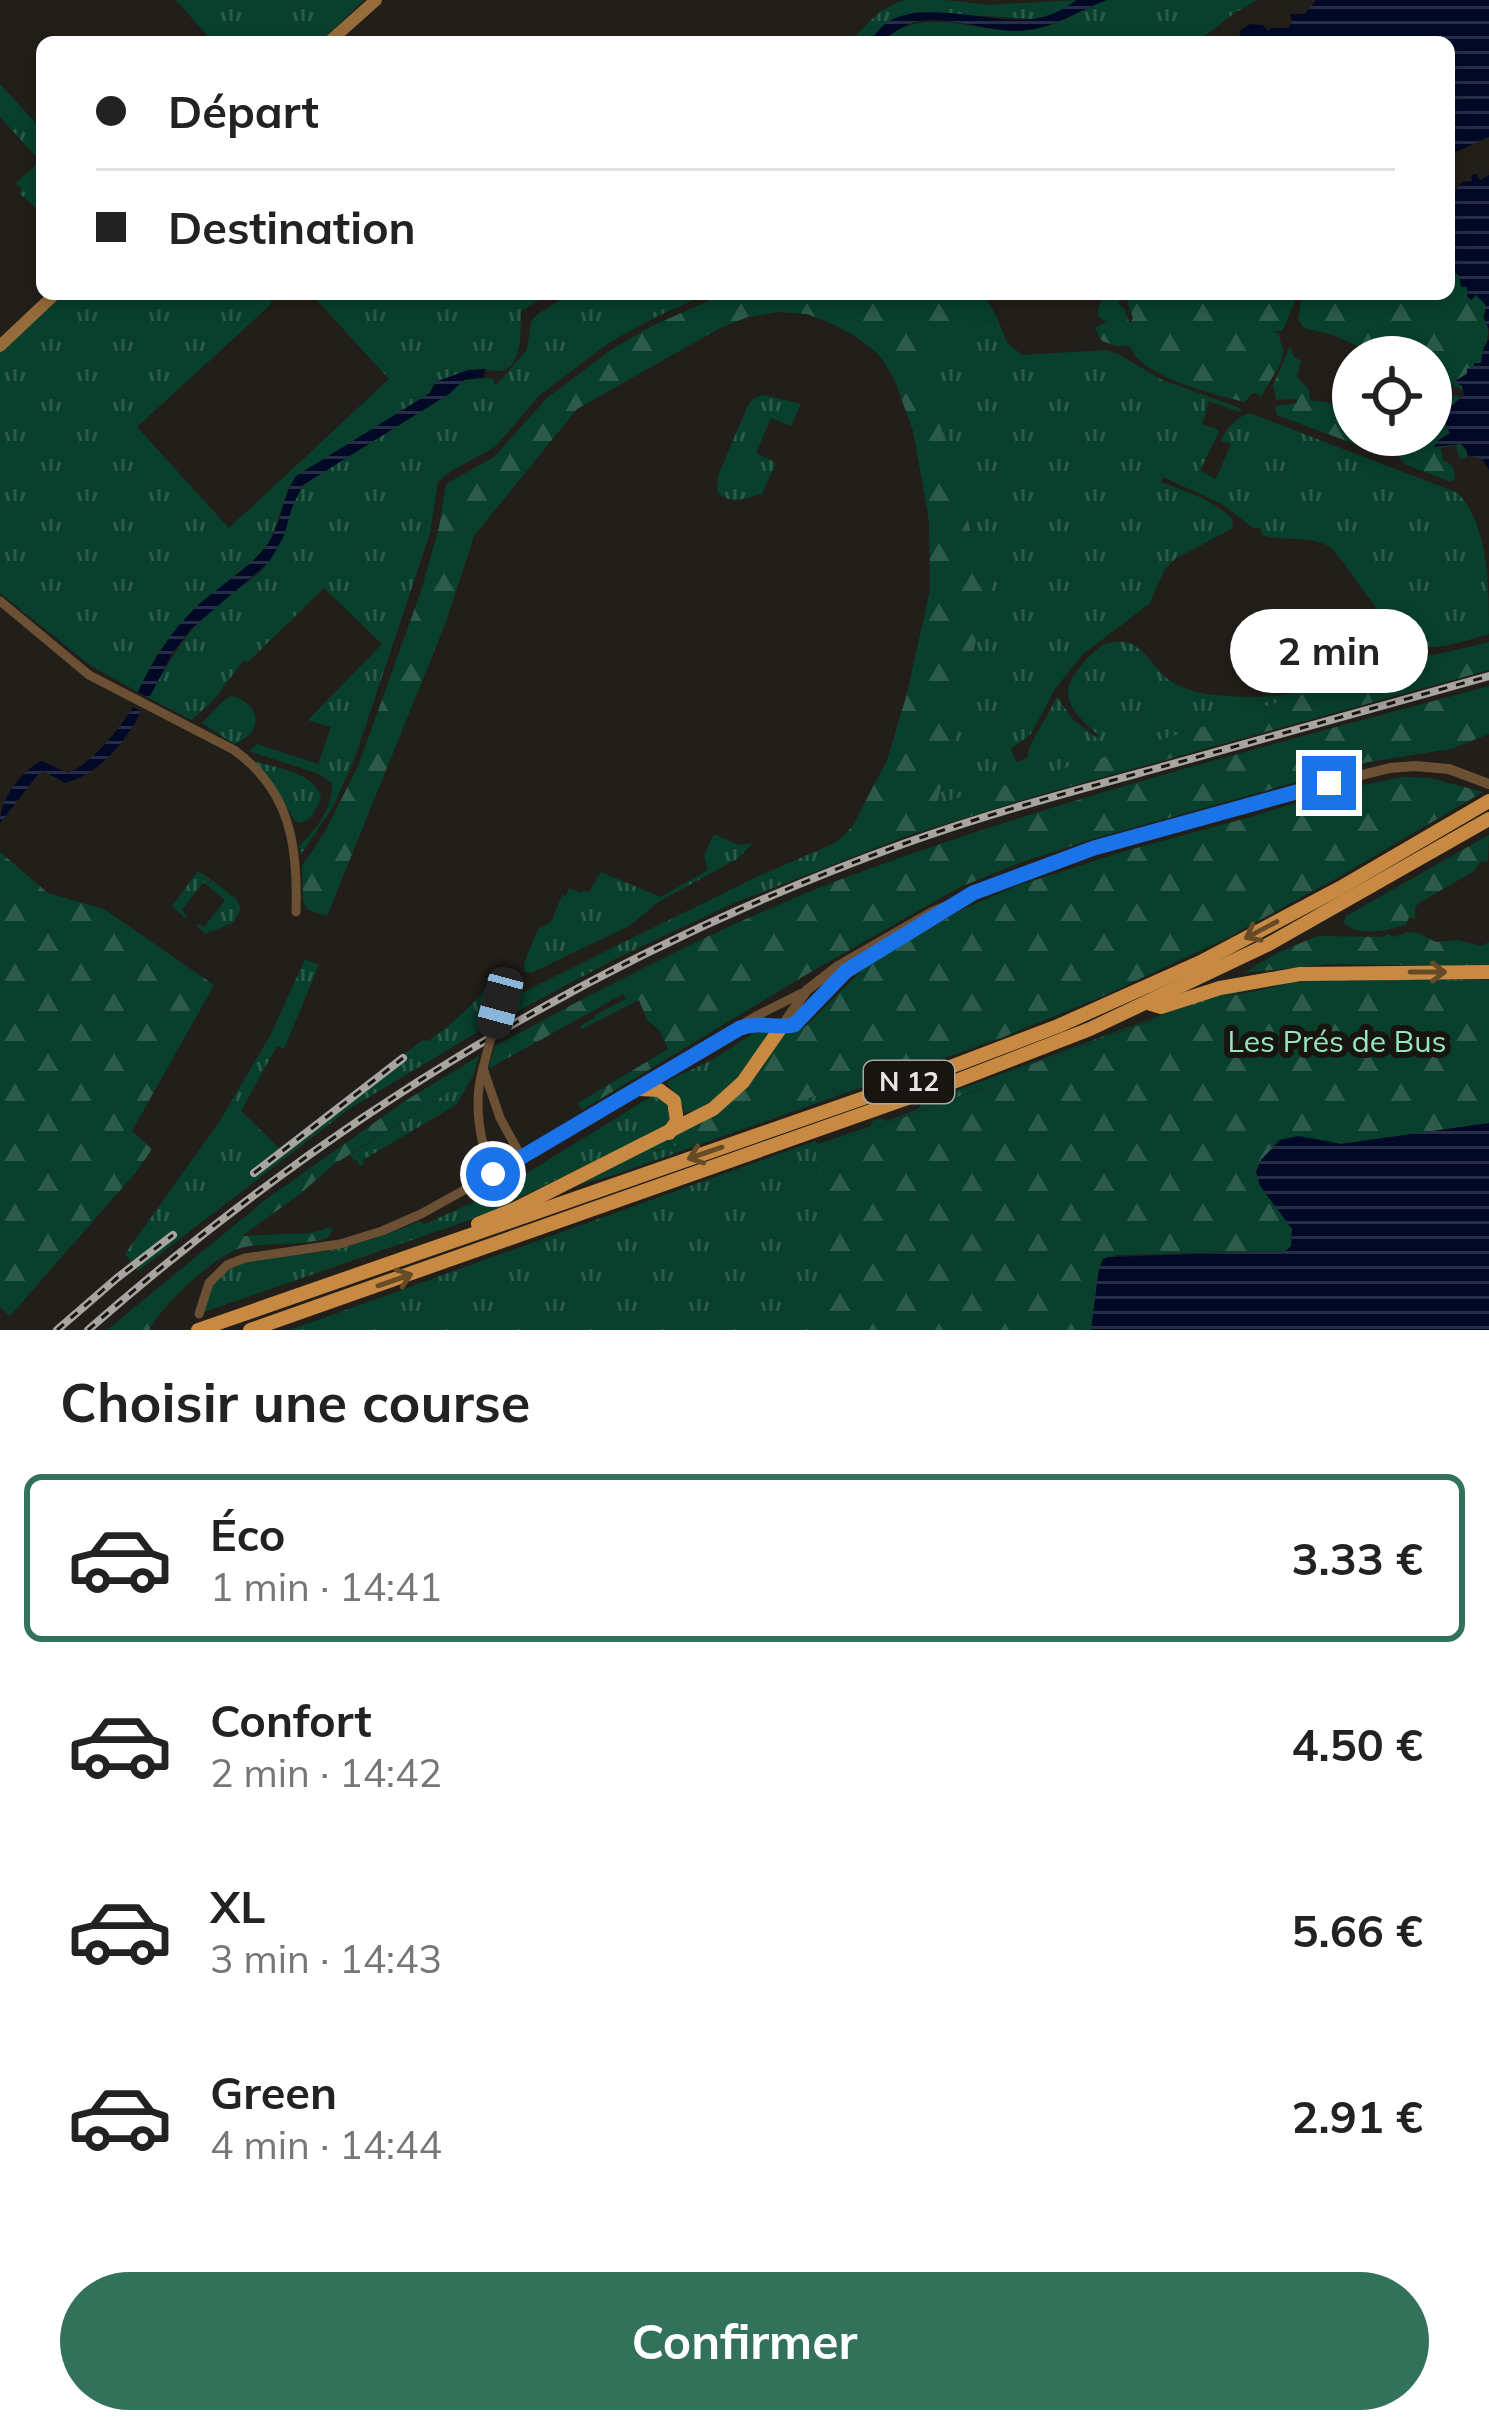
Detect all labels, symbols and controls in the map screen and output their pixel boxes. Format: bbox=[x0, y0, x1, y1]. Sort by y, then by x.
text: Départ bbox=[168, 83, 319, 139]
text: Destination bbox=[168, 199, 416, 255]
map controls bbox=[1332, 336, 1452, 456]
button: locate bbox=[1332, 336, 1452, 456]
callout: 2 min bbox=[1230, 609, 1428, 693]
text: 2 min bbox=[1278, 626, 1380, 675]
route end bbox=[1302, 756, 1356, 810]
one-way arrow bbox=[1244, 919, 1279, 942]
one-way arrow bbox=[1408, 961, 1447, 983]
car bbox=[473, 964, 527, 1042]
park label: Les Prés de Bus bbox=[1228, 1022, 1446, 1060]
road number: N 12 bbox=[864, 1061, 954, 1103]
one-way arrow bbox=[687, 1144, 725, 1166]
route start bbox=[466, 1147, 520, 1201]
one-way arrow bbox=[375, 1267, 413, 1289]
text: Choisir une course bbox=[60, 1368, 530, 1436]
icon: car bbox=[66, 1504, 174, 1612]
text: Éco bbox=[210, 1506, 286, 1562]
text: 3.33 € bbox=[1292, 1530, 1423, 1586]
text: 1 min · 14:41 bbox=[210, 1562, 442, 1611]
icon: car bbox=[66, 1690, 174, 1798]
text: Confort bbox=[210, 1692, 372, 1748]
text: 4.50 € bbox=[1292, 1716, 1423, 1772]
text: 2 min · 14:42 bbox=[210, 1748, 442, 1797]
icon: car bbox=[66, 1876, 174, 1984]
text: XL bbox=[210, 1878, 265, 1934]
text: 5.66 € bbox=[1292, 1902, 1423, 1958]
text: 3 min · 14:43 bbox=[210, 1934, 442, 1983]
icon: car bbox=[66, 2062, 174, 2170]
text: Green bbox=[210, 2064, 337, 2120]
text: 2.91 € bbox=[1292, 2088, 1423, 2144]
text: 4 min · 14:44 bbox=[210, 2120, 442, 2169]
button: Confirmer bbox=[60, 2272, 1429, 2410]

